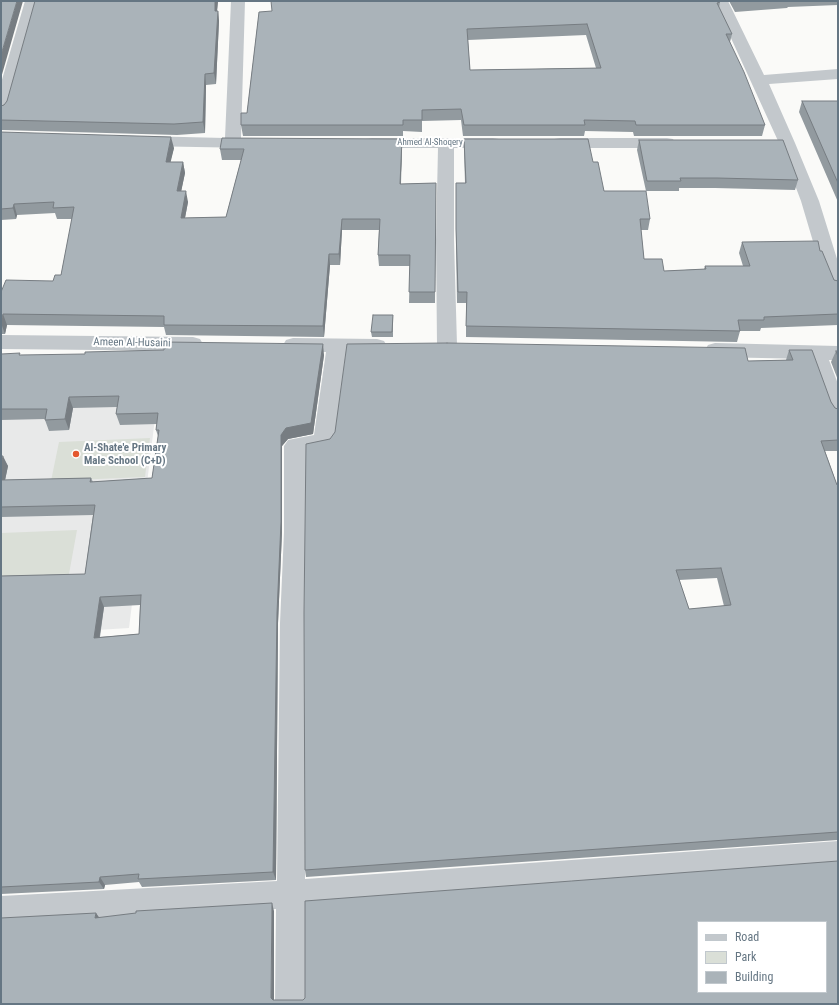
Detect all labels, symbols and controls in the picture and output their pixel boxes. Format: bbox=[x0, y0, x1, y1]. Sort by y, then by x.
street label: Ahmed Al-Shoqery bbox=[397, 138, 463, 148]
street label: Ameen Al-Husaini bbox=[93, 336, 171, 350]
place label: Al-Shate'e Primary Male School (C+D) bbox=[84, 441, 166, 467]
marker: Al-Shate'e Primary Male School (C+D) bbox=[71, 449, 81, 459]
legend bbox=[697, 921, 827, 993]
text: Road bbox=[735, 930, 759, 944]
text: Park bbox=[735, 950, 756, 964]
text: Building bbox=[735, 970, 773, 984]

